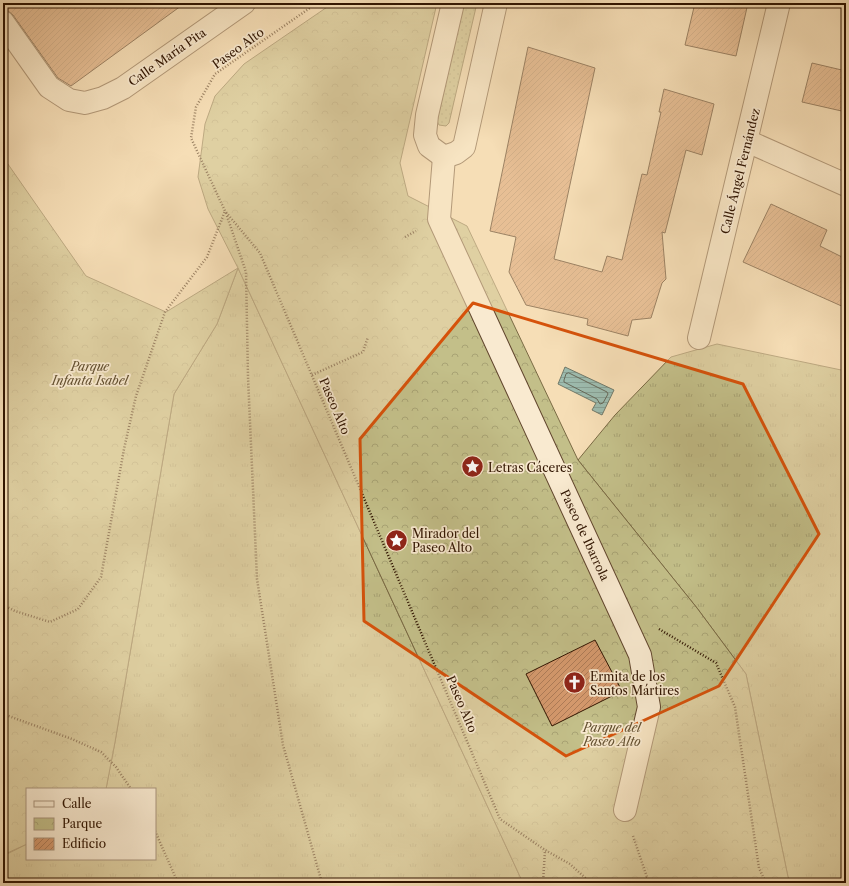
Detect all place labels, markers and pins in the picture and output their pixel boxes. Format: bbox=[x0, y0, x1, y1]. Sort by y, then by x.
place icon: Letras Cáceres bbox=[459, 454, 485, 480]
place label: Letras Cáceres bbox=[488, 460, 572, 475]
place label: Mirador del Paseo Alto bbox=[412, 526, 480, 555]
place icon: Mirador del Paseo Alto bbox=[383, 527, 409, 553]
place label: Ermita de los Santos Mártires bbox=[590, 669, 679, 698]
church icon: Ermita de los Santos Mártires bbox=[561, 670, 587, 696]

